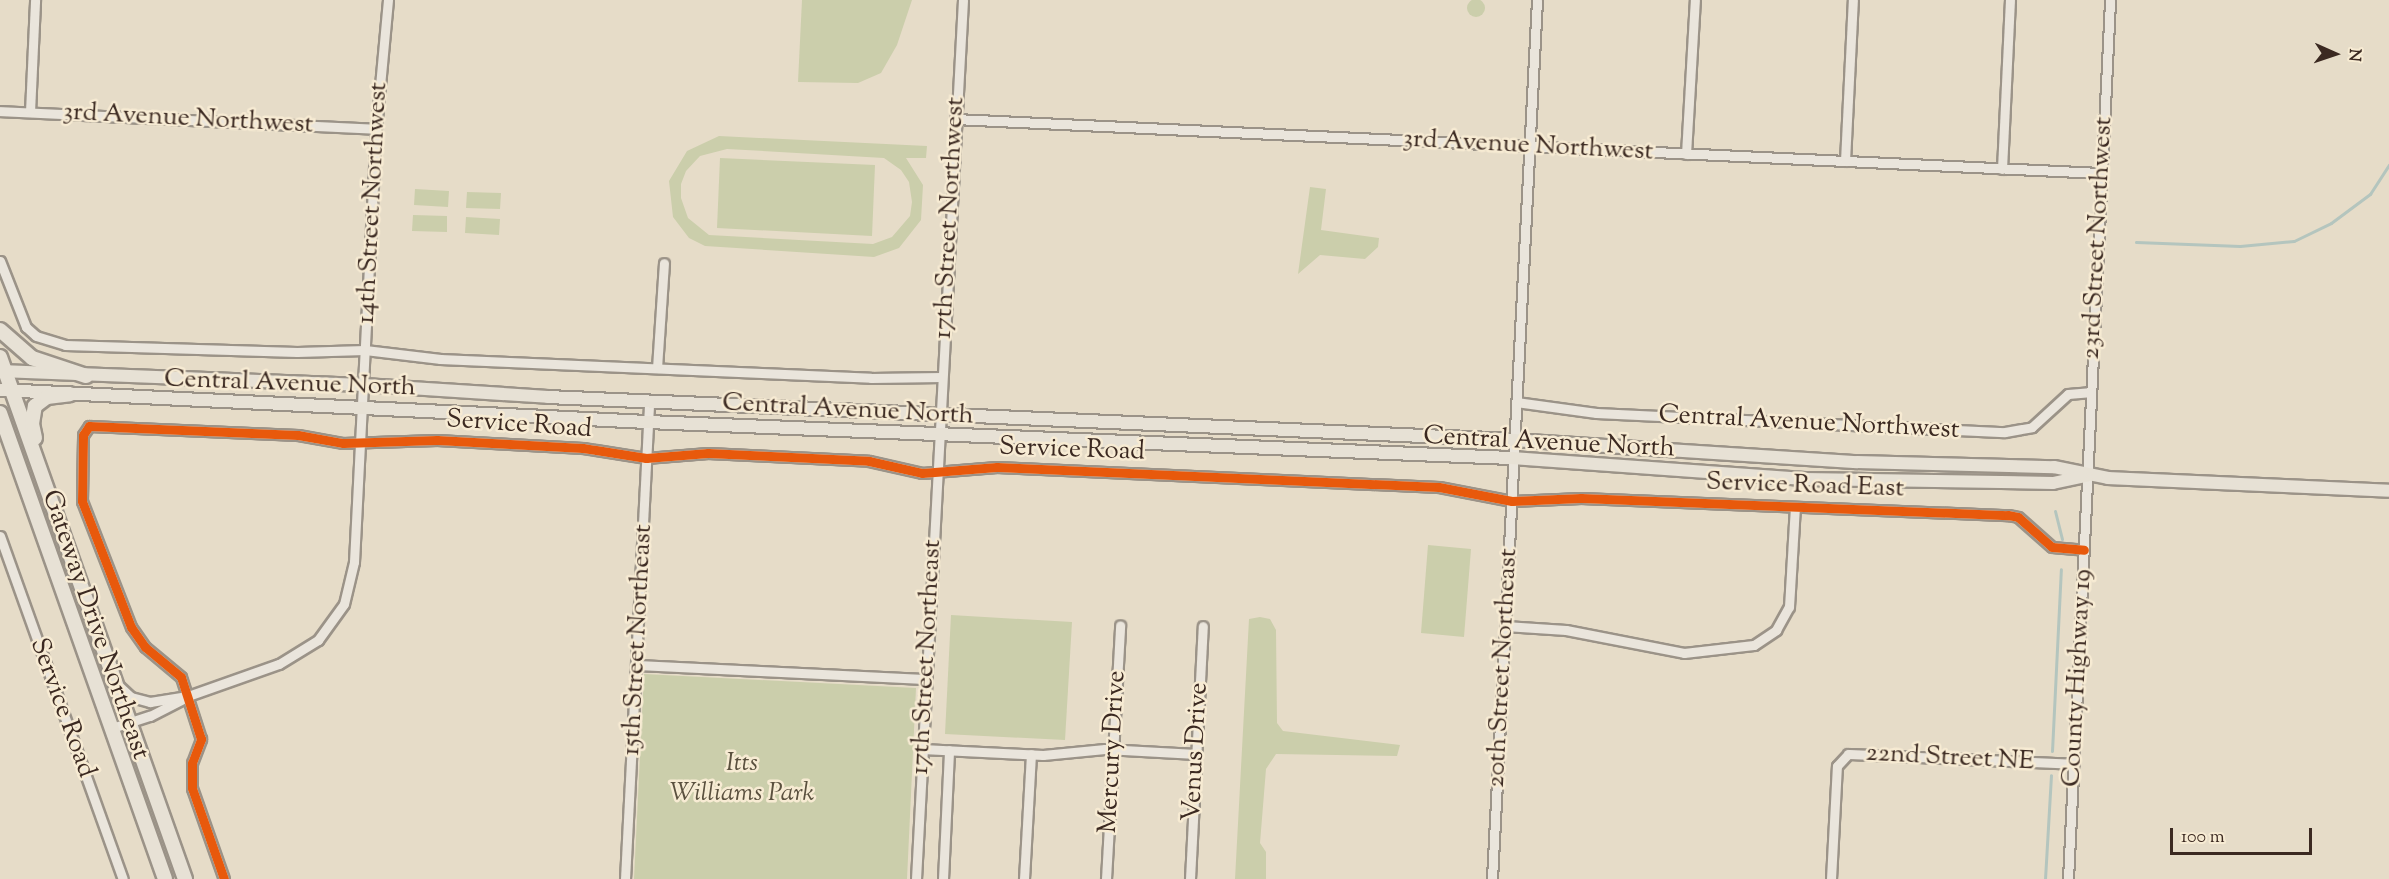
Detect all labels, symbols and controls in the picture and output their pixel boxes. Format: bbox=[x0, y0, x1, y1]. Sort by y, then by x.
north arrow bbox=[2305, 24, 2365, 84]
text: N bbox=[2342, 48, 2365, 62]
street label: 14th Street Northwest bbox=[351, 81, 395, 325]
street label: 17th Street Northwest bbox=[928, 96, 972, 340]
street label: 3rd Avenue Northwest bbox=[62, 97, 314, 141]
street label: 23rd Street Northwest bbox=[2076, 116, 2120, 360]
street label: 3rd Avenue Northwest bbox=[1402, 124, 1654, 168]
street label: Central Avenue North bbox=[164, 364, 416, 404]
street label: Central Avenue North bbox=[721, 388, 975, 432]
street label: Central Avenue Northwest bbox=[1658, 400, 1960, 446]
street label: Service Road bbox=[445, 404, 593, 446]
street label: Central Avenue North bbox=[1422, 421, 1676, 465]
street label: Service Road bbox=[998, 432, 1146, 468]
street label: Service Road East bbox=[1705, 467, 1905, 505]
street label: Gateway Drive Northeast bbox=[34, 486, 156, 764]
street label: 15th Street Northeast bbox=[616, 524, 660, 756]
street label: 17th Street Northeast bbox=[905, 539, 949, 775]
street label: 20th Street Northeast bbox=[1481, 548, 1525, 788]
street label: County Highway 19 bbox=[2057, 568, 2099, 788]
street label: Service Road bbox=[22, 634, 102, 782]
street label: Mercury Drive bbox=[1093, 670, 1133, 834]
street label: Venus Drive bbox=[1177, 682, 1215, 822]
street label: 22nd Street NE bbox=[1865, 738, 2035, 778]
park label: Itts Williams Park bbox=[670, 748, 814, 810]
scale bar bbox=[2173, 816, 2316, 854]
text: 100 m bbox=[2181, 825, 2225, 851]

